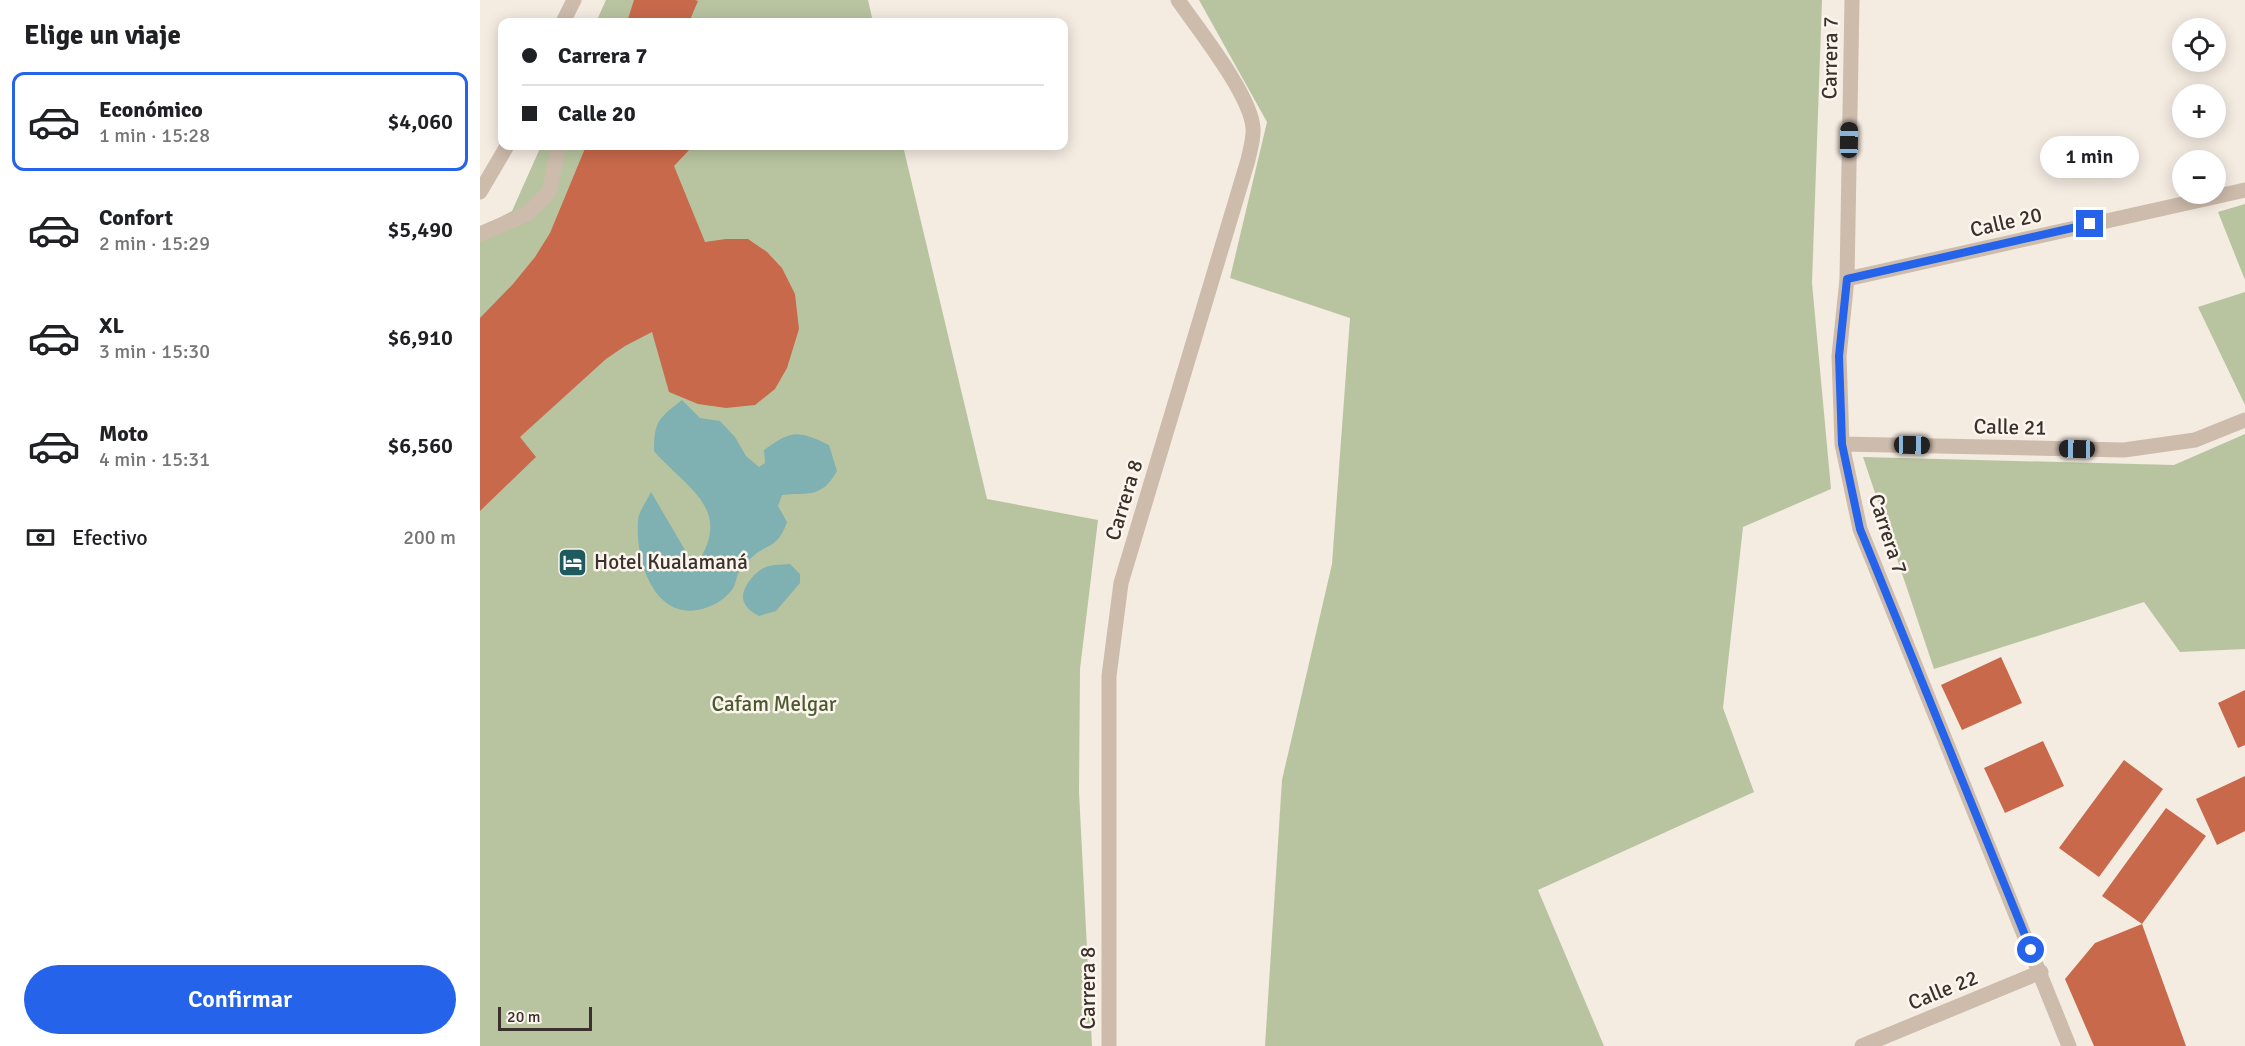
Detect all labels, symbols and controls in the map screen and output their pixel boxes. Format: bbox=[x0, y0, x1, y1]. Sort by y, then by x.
street label: Carrera 7 bbox=[1816, 16, 1844, 100]
map controls bbox=[2172, 18, 2226, 204]
button: locate bbox=[2172, 18, 2226, 72]
text: Elige un viaje bbox=[24, 19, 181, 52]
text: Carrera 7 bbox=[558, 42, 647, 69]
button: + bbox=[2172, 84, 2226, 138]
icon: car bbox=[27, 95, 81, 149]
text: Económico bbox=[99, 96, 203, 123]
text: Calle 20 bbox=[558, 100, 636, 127]
text: $4,060 bbox=[387, 108, 453, 135]
car bbox=[1840, 122, 1858, 158]
text: 1 min · 15:28 bbox=[99, 123, 210, 148]
callout: 1 min bbox=[2040, 137, 2140, 179]
text: 1 min bbox=[2066, 144, 2113, 169]
button: − bbox=[2172, 150, 2226, 204]
street label: Calle 20 bbox=[1968, 201, 2044, 243]
icon: car bbox=[27, 203, 81, 257]
text: Confort bbox=[99, 204, 173, 231]
route end bbox=[2076, 210, 2103, 237]
text: $5,490 bbox=[387, 216, 453, 243]
text: 2 min · 15:29 bbox=[99, 231, 210, 256]
icon: car bbox=[27, 311, 81, 365]
text: XL bbox=[99, 312, 124, 339]
text: $6,910 bbox=[387, 324, 453, 351]
text: 3 min · 15:30 bbox=[99, 339, 210, 364]
street label: Calle 21 bbox=[1973, 413, 2047, 441]
icon: car bbox=[27, 419, 81, 473]
text: Moto bbox=[99, 420, 148, 447]
text: $6,560 bbox=[387, 432, 453, 459]
car bbox=[1894, 436, 1930, 454]
car bbox=[2059, 440, 2095, 458]
text: 4 min · 15:31 bbox=[99, 447, 210, 472]
street label: Carrera 8 bbox=[1099, 457, 1149, 543]
street label: Carrera 7 bbox=[1863, 491, 1913, 577]
icon: cash bbox=[24, 521, 57, 554]
text: Efectivo bbox=[72, 524, 148, 551]
text: 200 m bbox=[403, 525, 456, 550]
hotel icon: Hotel Kualamaná bbox=[557, 546, 589, 578]
place label: Hotel Kualamaná bbox=[594, 549, 748, 575]
park label: Cafam Melgar bbox=[711, 691, 837, 717]
route start bbox=[2017, 936, 2044, 963]
street label: Carrera 8 bbox=[1075, 947, 1101, 1029]
street label: Calle 22 bbox=[1904, 964, 1982, 1016]
button: Confirmar bbox=[24, 965, 456, 1034]
scale bar bbox=[498, 1004, 592, 1032]
text: 20 m bbox=[507, 1007, 541, 1027]

